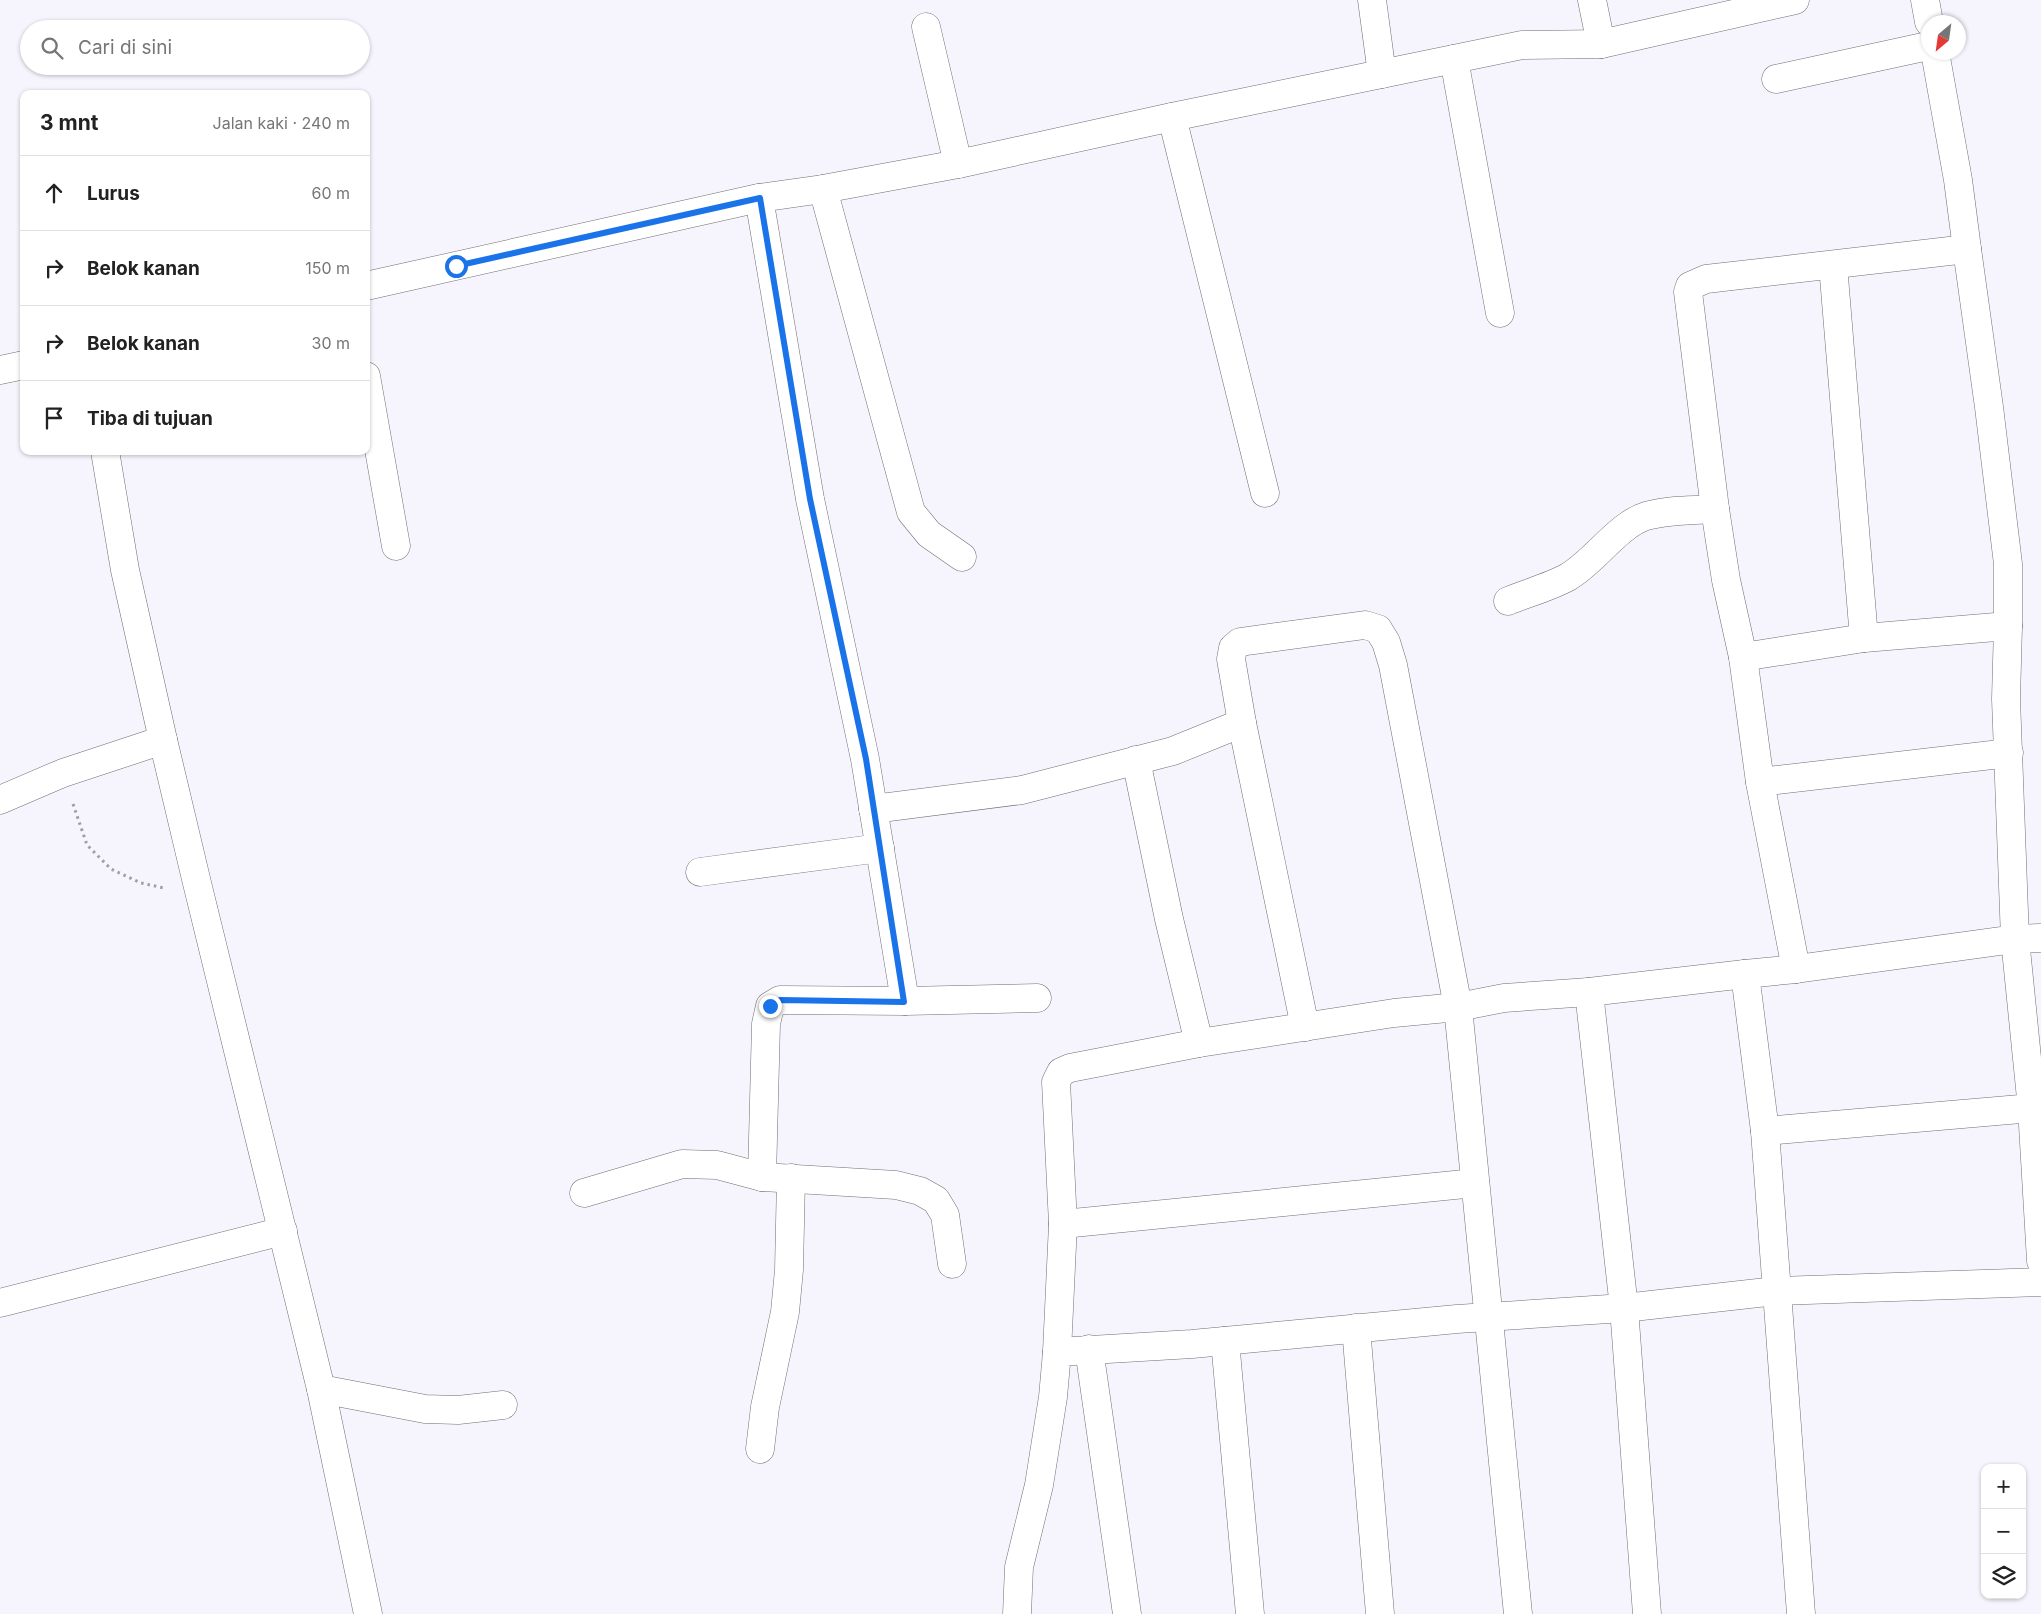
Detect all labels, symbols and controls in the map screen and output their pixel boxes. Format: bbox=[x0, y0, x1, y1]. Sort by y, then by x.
north arrow bbox=[1921, 15, 1966, 60]
search box bbox=[20, 20, 370, 75]
icon: search bbox=[38, 34, 66, 62]
text: Cari di sini bbox=[78, 36, 172, 59]
text: 3 mnt bbox=[40, 110, 98, 135]
text: Jalan kaki · 240 m bbox=[213, 113, 350, 133]
icon: ahead bbox=[40, 179, 68, 207]
text: Lurus bbox=[87, 182, 140, 205]
text: 60 m bbox=[311, 183, 350, 203]
icon: right bbox=[40, 254, 68, 282]
route start bbox=[445, 255, 468, 278]
text: Belok kanan bbox=[87, 257, 200, 280]
text: 150 m bbox=[305, 258, 350, 278]
icon: right bbox=[40, 329, 68, 357]
text: Belok kanan bbox=[87, 332, 200, 355]
text: 30 m bbox=[312, 333, 350, 353]
icon: arrive bbox=[40, 404, 68, 432]
text: Tiba di tujuan bbox=[87, 407, 213, 430]
route end bbox=[759, 995, 782, 1018]
map controls bbox=[1981, 1464, 2026, 1599]
button: + bbox=[1981, 1464, 2026, 1509]
button: − bbox=[1981, 1509, 2026, 1554]
button: layers bbox=[1981, 1554, 2026, 1599]

